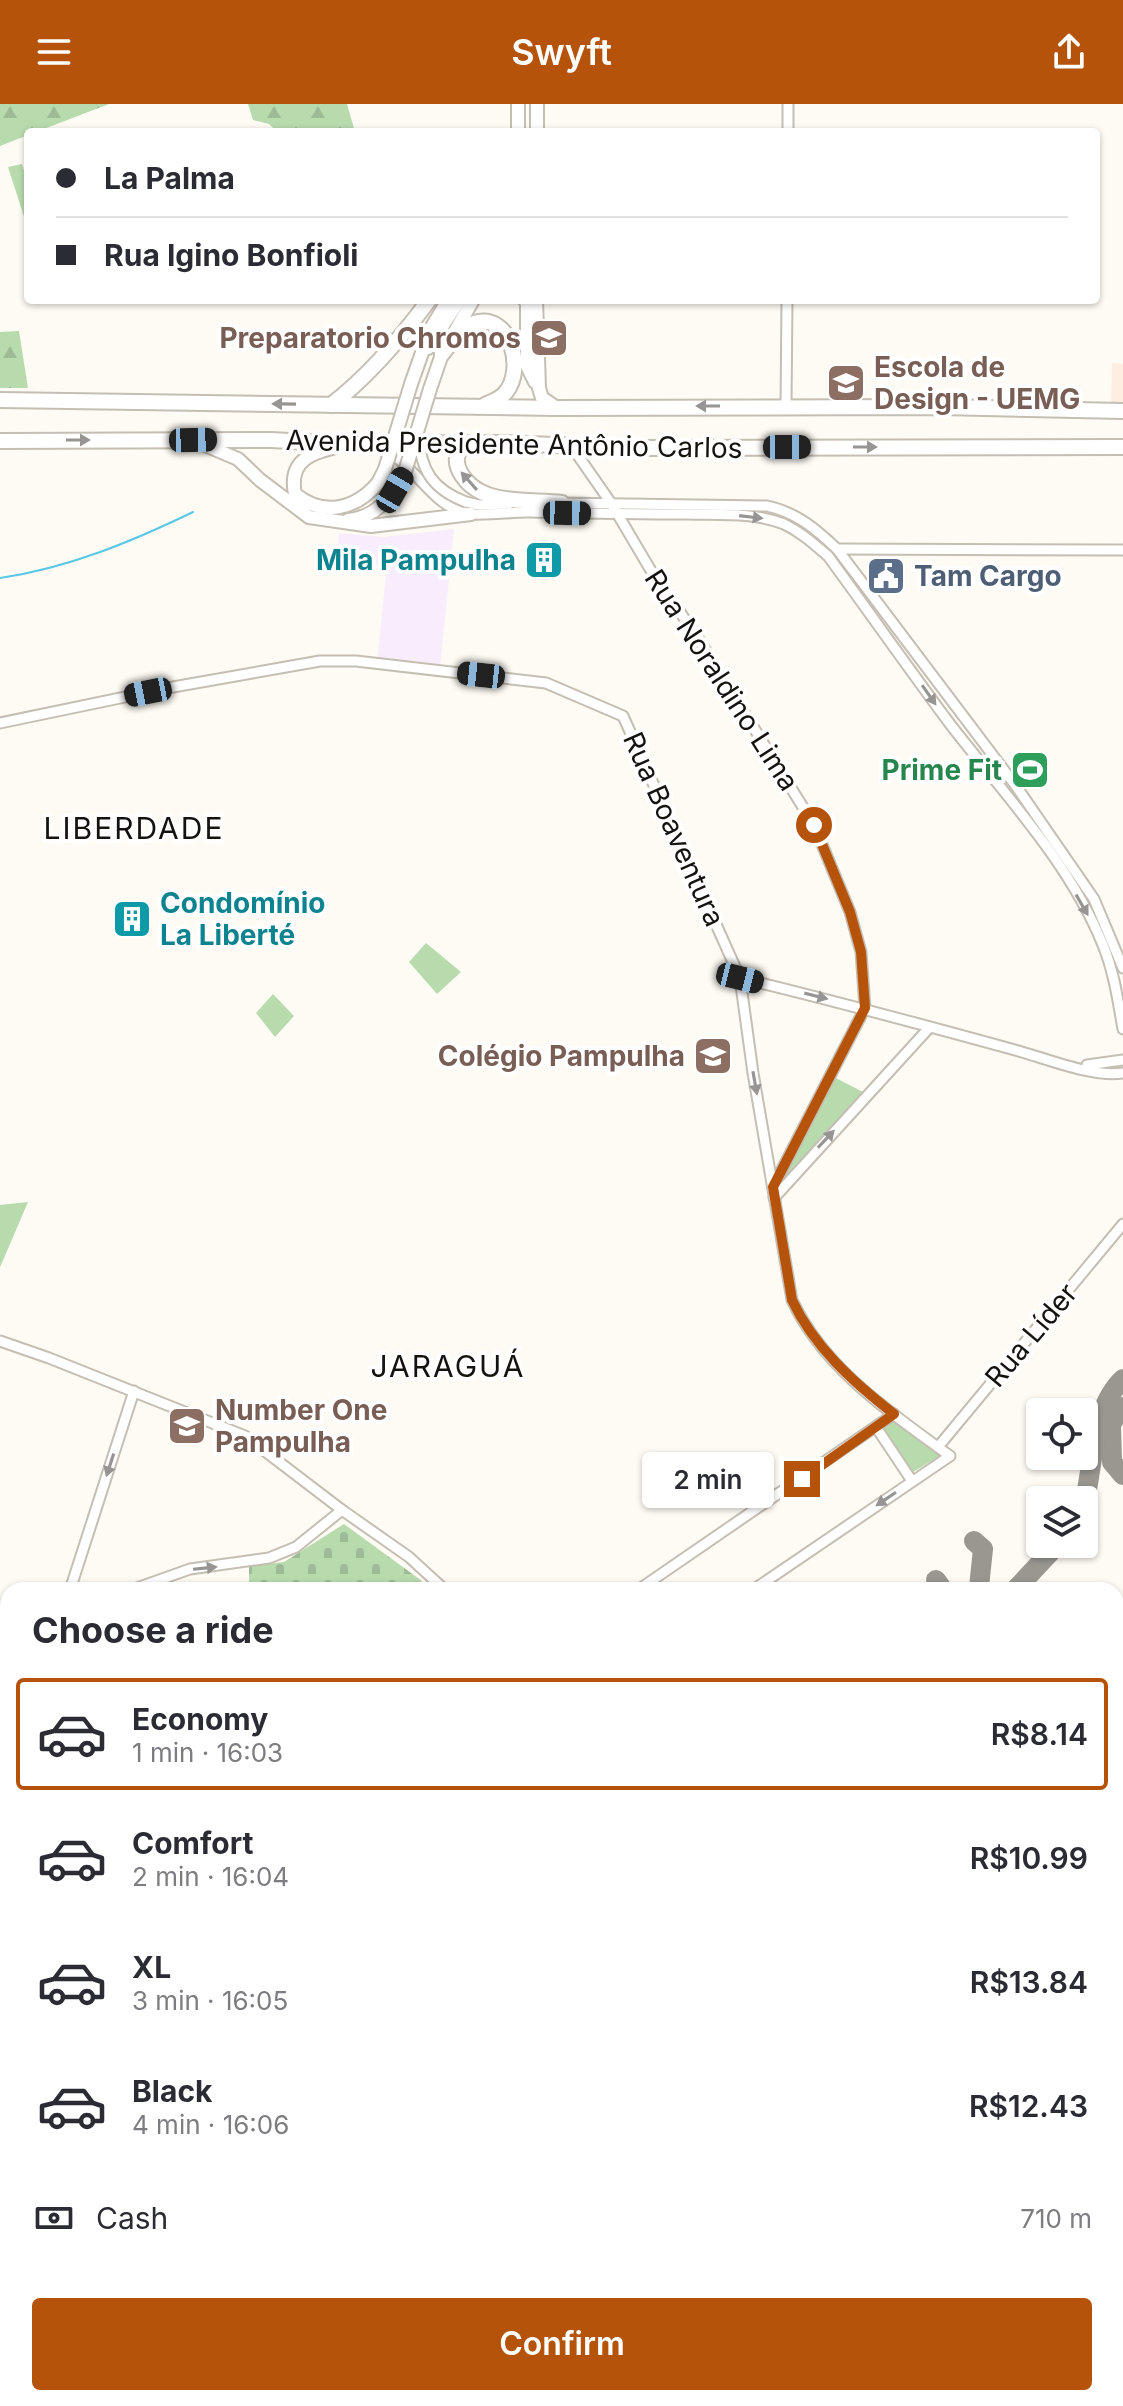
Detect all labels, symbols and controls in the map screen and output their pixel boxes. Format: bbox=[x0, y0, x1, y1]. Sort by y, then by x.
icon: menu bbox=[32, 30, 76, 74]
text: Swyft bbox=[511, 30, 612, 74]
icon: share bbox=[1047, 30, 1091, 74]
text: La Palma bbox=[104, 160, 235, 196]
text: Rua Igino Bonfioli bbox=[104, 237, 359, 273]
school or university icon: Preparatorio Chromos bbox=[528, 317, 570, 359]
place label: Preparatorio Chromos bbox=[219, 321, 521, 355]
place label: Escola de Design - UEMG bbox=[874, 350, 1080, 416]
school or university icon: Escola de Design - UEMG bbox=[825, 362, 867, 404]
one-way arrow bbox=[271, 398, 296, 410]
one-way arrow bbox=[695, 400, 720, 412]
street label: Avenida Presidente Antônio Carlos bbox=[285, 423, 743, 465]
car bbox=[169, 428, 217, 452]
one-way arrow bbox=[66, 434, 91, 446]
car bbox=[763, 435, 811, 459]
one-way arrow bbox=[853, 441, 878, 453]
car bbox=[373, 463, 417, 517]
one-way arrow bbox=[461, 471, 478, 491]
car bbox=[543, 501, 591, 525]
one-way arrow bbox=[739, 511, 764, 524]
building icon: Mila Pampulha bbox=[523, 539, 565, 581]
place label: Mila Pampulha bbox=[316, 543, 516, 577]
public building icon: Tam Cargo bbox=[865, 555, 907, 597]
place label: Tam Cargo bbox=[914, 559, 1062, 593]
street label: Rua Noraldino Lima bbox=[638, 563, 806, 797]
car bbox=[456, 661, 506, 689]
car bbox=[122, 676, 174, 708]
one-way arrow bbox=[921, 684, 936, 705]
street label: Rua Boaventura bbox=[616, 727, 732, 931]
sports icon: Prime Fit bbox=[1009, 749, 1051, 791]
place label: Prime Fit bbox=[882, 753, 1002, 787]
route start bbox=[796, 807, 832, 843]
district label: LIBERDADE bbox=[44, 810, 225, 846]
place label: Condomínio La Liberté bbox=[160, 886, 325, 952]
one-way arrow bbox=[1075, 894, 1089, 916]
building icon: Condomínio La Liberté bbox=[111, 898, 153, 940]
car bbox=[714, 961, 766, 995]
one-way arrow bbox=[804, 991, 829, 1003]
school or university icon: Colégio Pampulha bbox=[692, 1035, 734, 1077]
place label: Colégio Pampulha bbox=[438, 1039, 685, 1073]
one-way arrow bbox=[749, 1071, 762, 1096]
one-way arrow bbox=[817, 1130, 835, 1149]
street label: Rua Líder bbox=[978, 1276, 1084, 1394]
district label: JARAGUÁ bbox=[370, 1348, 526, 1384]
place label: Number One Pampulha bbox=[215, 1393, 387, 1459]
map controls bbox=[1026, 1398, 1098, 1558]
button: locate bbox=[1026, 1398, 1098, 1470]
school or university icon: Number One Pampulha bbox=[166, 1405, 208, 1447]
callout: 2 min bbox=[642, 1451, 774, 1507]
one-way arrow bbox=[104, 1454, 116, 1478]
route end bbox=[784, 1461, 820, 1497]
text: 2 min bbox=[674, 1464, 742, 1495]
button: layers bbox=[1026, 1486, 1098, 1558]
one-way arrow bbox=[875, 1492, 896, 1507]
one-way arrow bbox=[193, 1561, 218, 1574]
text: Choose a ride bbox=[32, 1608, 274, 1652]
icon: car bbox=[36, 1698, 108, 1770]
text: Economy bbox=[132, 1701, 268, 1737]
text: R$8.14 bbox=[991, 1716, 1088, 1752]
text: 1 min · 16:03 bbox=[132, 1737, 283, 1768]
icon: car bbox=[36, 1822, 108, 1894]
text: Comfort bbox=[132, 1825, 253, 1861]
text: R$10.99 bbox=[970, 1840, 1088, 1876]
text: 2 min · 16:04 bbox=[132, 1861, 289, 1892]
icon: car bbox=[36, 1946, 108, 2018]
text: XL bbox=[132, 1949, 171, 1985]
text: R$13.84 bbox=[970, 1964, 1088, 2000]
text: 3 min · 16:05 bbox=[132, 1985, 288, 2016]
icon: car bbox=[36, 2070, 108, 2142]
text: Black bbox=[132, 2073, 212, 2109]
text: R$12.43 bbox=[969, 2088, 1088, 2124]
text: 4 min · 16:06 bbox=[132, 2109, 289, 2140]
icon: cash bbox=[32, 2196, 76, 2240]
text: Cash bbox=[96, 2200, 168, 2236]
text: 710 m bbox=[1020, 2203, 1092, 2234]
button: Confirm bbox=[32, 2298, 1092, 2390]

